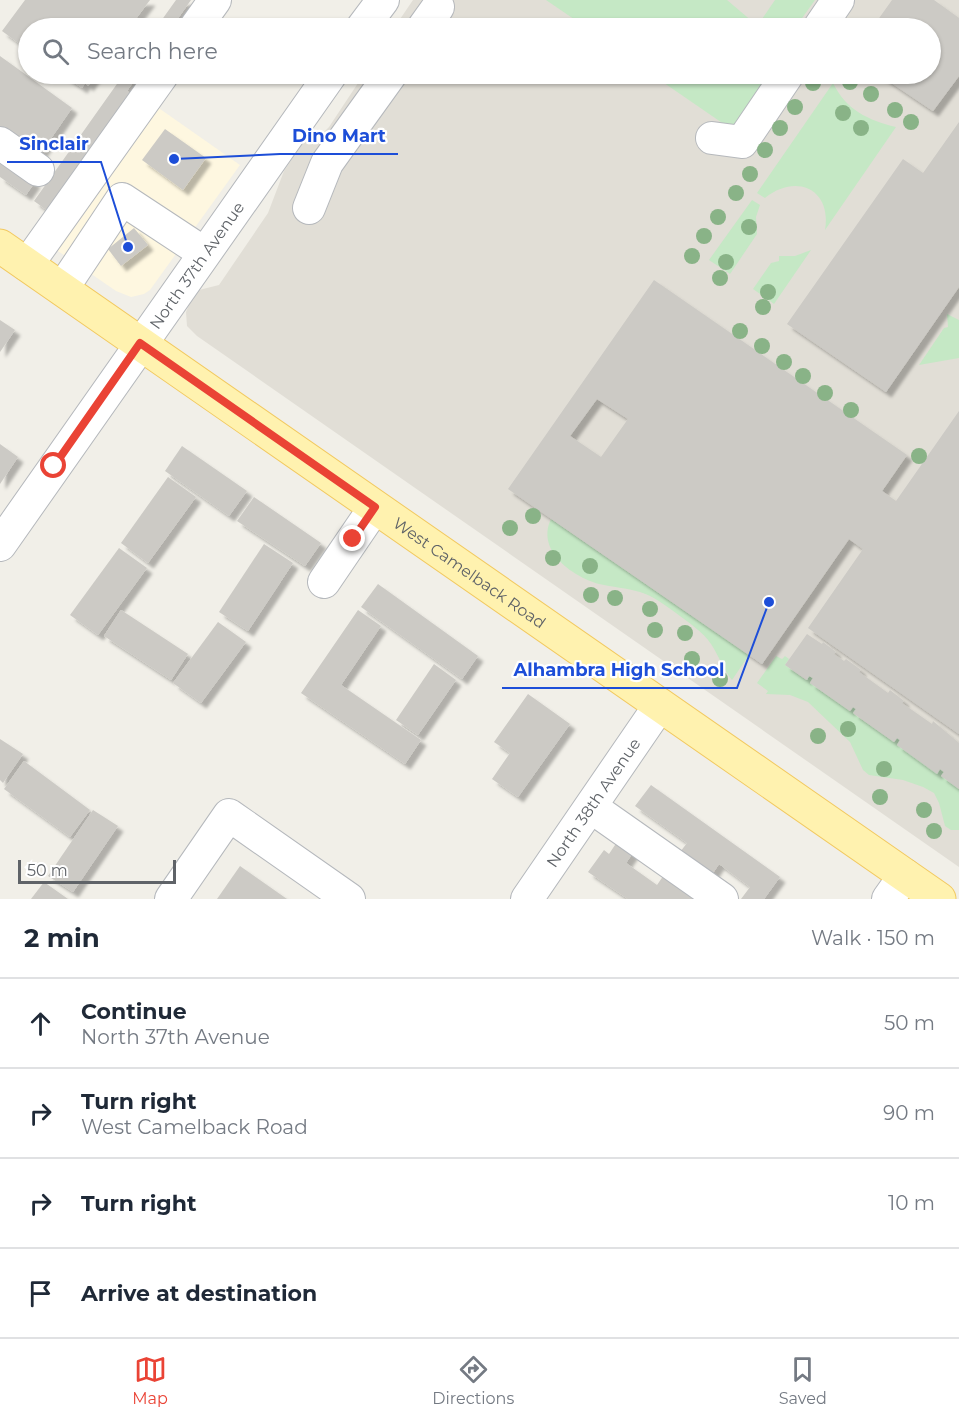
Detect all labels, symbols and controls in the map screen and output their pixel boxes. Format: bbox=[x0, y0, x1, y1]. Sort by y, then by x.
search box bbox=[18, 18, 941, 84]
icon: search bbox=[39, 35, 72, 68]
text: Search here bbox=[87, 38, 218, 65]
callout: Dino Mart bbox=[280, 118, 398, 154]
text: Dino Mart bbox=[292, 125, 386, 147]
callout: Sinclair bbox=[7, 126, 101, 162]
text: Sinclair bbox=[19, 133, 89, 155]
street label: North 37th Avenue bbox=[145, 198, 248, 333]
route start bbox=[40, 452, 66, 478]
street label: West Camelback Road bbox=[390, 513, 550, 632]
route end bbox=[339, 525, 365, 551]
callout: Alhambra High School bbox=[502, 652, 737, 688]
text: Alhambra High School bbox=[513, 659, 724, 681]
street label: North 38th Avenue bbox=[542, 734, 644, 871]
scale bar bbox=[18, 857, 176, 884]
text: 50 m bbox=[27, 861, 68, 880]
text: 2 min bbox=[24, 922, 100, 954]
text: Walk · 150 m bbox=[811, 926, 935, 950]
text: Continue bbox=[81, 998, 187, 1025]
icon: ahead bbox=[24, 1007, 57, 1040]
text: 50 m bbox=[884, 1011, 935, 1035]
text: North 37th Avenue bbox=[81, 1025, 270, 1049]
text: Turn right bbox=[81, 1088, 196, 1115]
icon: right bbox=[24, 1097, 57, 1130]
text: 90 m bbox=[883, 1101, 935, 1125]
text: West Camelback Road bbox=[81, 1115, 308, 1139]
icon: right bbox=[24, 1187, 57, 1220]
text: Turn right bbox=[81, 1190, 196, 1217]
text: 10 m bbox=[888, 1191, 935, 1215]
icon: arrive bbox=[24, 1277, 57, 1310]
text: Arrive at destination bbox=[81, 1280, 317, 1307]
tab: Map bbox=[132, 1353, 168, 1408]
tab: Directions bbox=[432, 1353, 514, 1408]
tab: Saved bbox=[779, 1353, 827, 1408]

